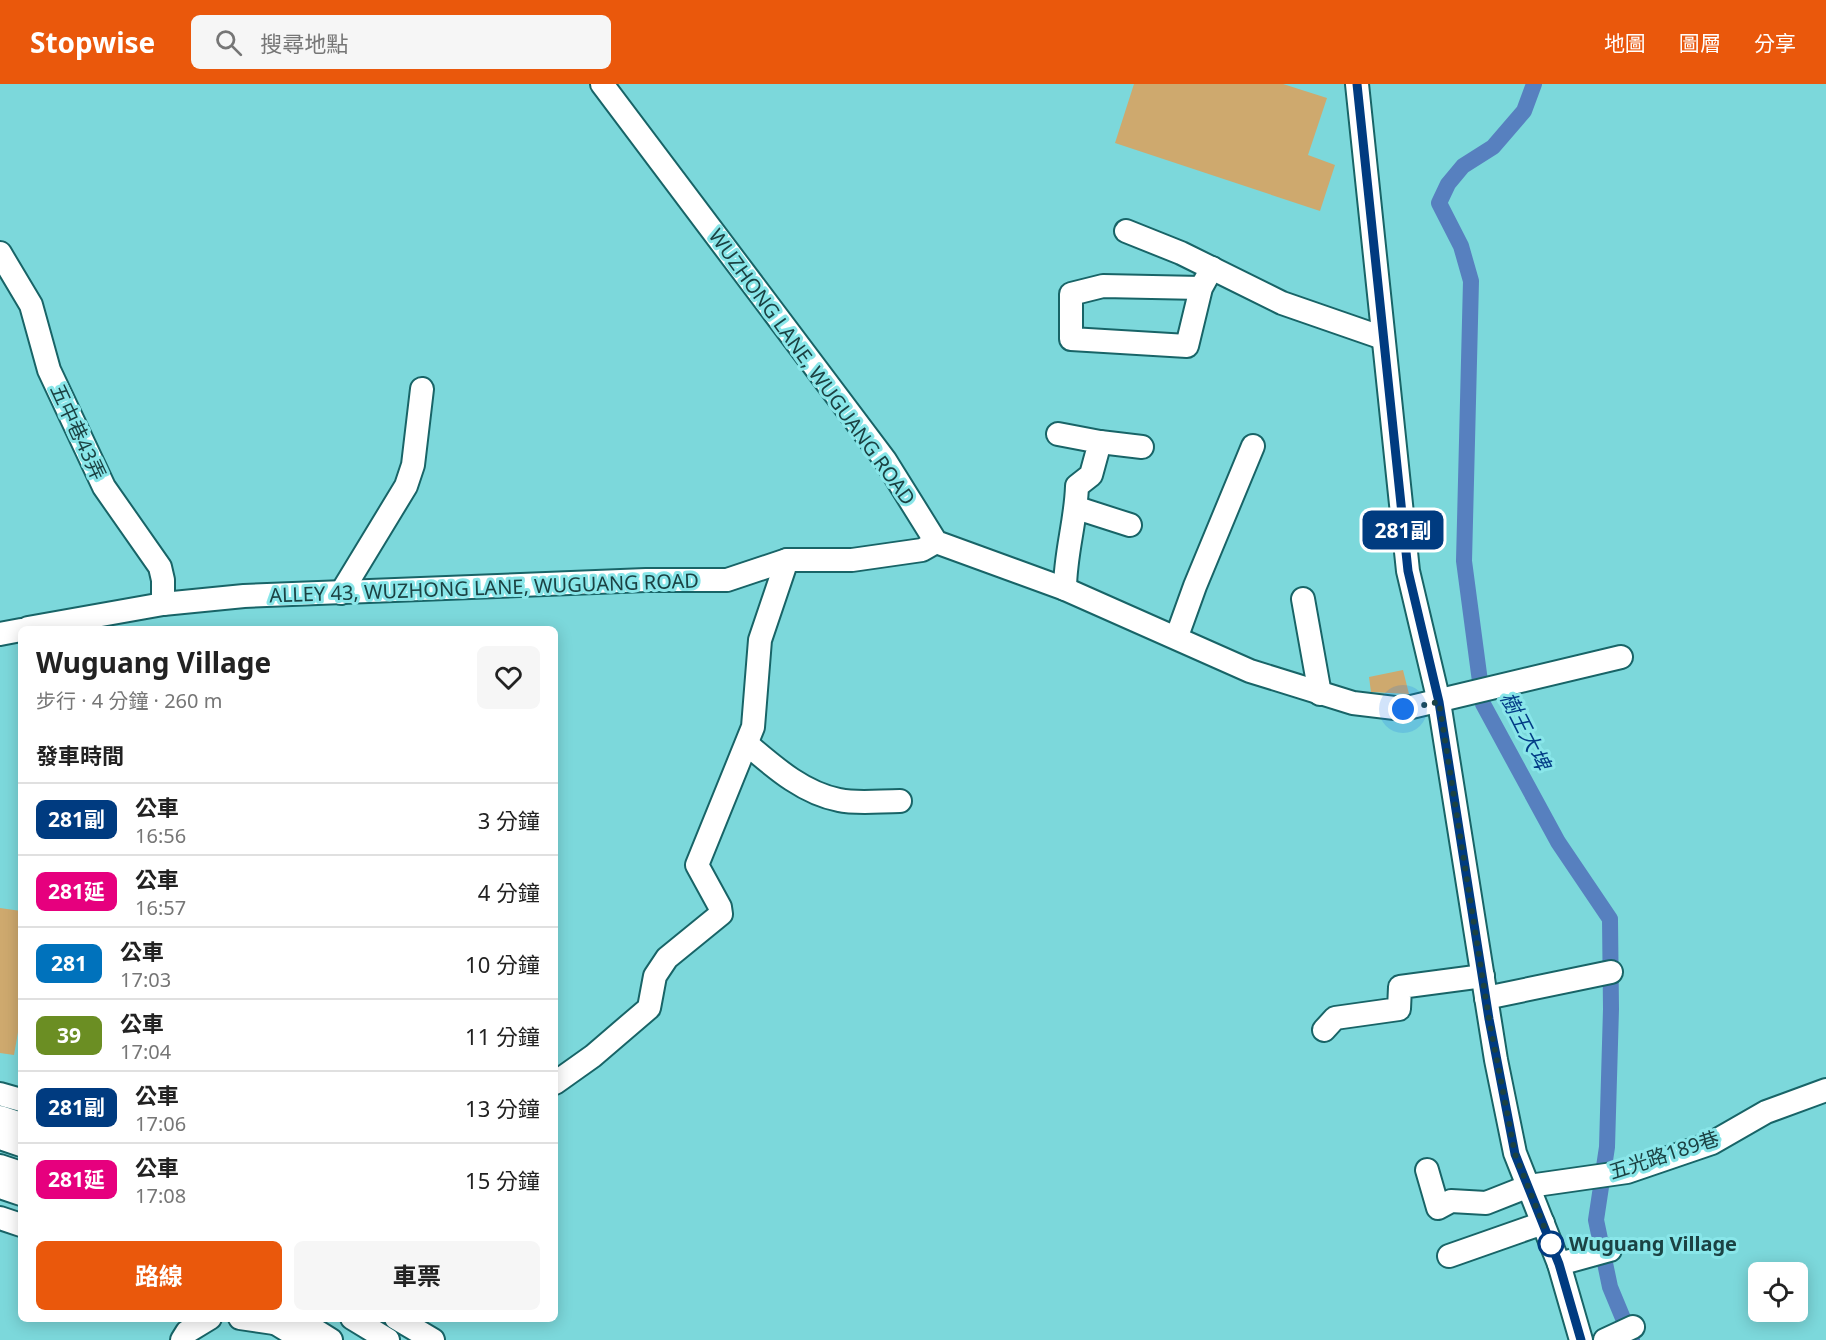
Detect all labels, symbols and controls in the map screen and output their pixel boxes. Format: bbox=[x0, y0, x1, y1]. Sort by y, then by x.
search box bbox=[191, 15, 611, 69]
text: Stopwise bbox=[30, 23, 155, 61]
icon: search bbox=[212, 26, 245, 59]
text: 搜尋地點 bbox=[260, 28, 348, 58]
text: 地圖 bbox=[1604, 29, 1646, 57]
text: 圖層 bbox=[1679, 29, 1721, 57]
text: 分享 bbox=[1754, 29, 1796, 57]
street label: WUZHONG LANE, WUGUANG ROAD bbox=[703, 223, 922, 510]
street label: 五中巷43弄 bbox=[44, 379, 112, 484]
line badge: 281副 bbox=[1361, 510, 1445, 550]
text: 281副 bbox=[1374, 516, 1432, 544]
street label: ALLEY 43, WUZHONG LANE, WUGUANG ROAD bbox=[269, 567, 699, 608]
text: Wuguang Village bbox=[36, 643, 271, 681]
button: heart bbox=[477, 646, 540, 709]
text: 步行 · 4 分鐘 · 260 m bbox=[36, 687, 222, 714]
water label: 樹王大埤 bbox=[1494, 687, 1559, 777]
your location bbox=[1388, 694, 1418, 724]
text: 發車時間 bbox=[36, 740, 124, 770]
text: 公車 bbox=[135, 792, 179, 822]
text: 281副 bbox=[48, 805, 105, 833]
text: 3 分鐘 bbox=[478, 805, 540, 835]
text: 16:56 bbox=[135, 822, 186, 849]
text: 公車 bbox=[135, 864, 179, 894]
text: 281延 bbox=[48, 877, 105, 905]
text: 4 分鐘 bbox=[478, 877, 540, 907]
text: 16:57 bbox=[135, 894, 186, 921]
text: 公車 bbox=[120, 936, 164, 966]
text: 281 bbox=[51, 949, 87, 977]
text: 10 分鐘 bbox=[465, 949, 540, 979]
text: 17:03 bbox=[120, 966, 171, 993]
text: 公車 bbox=[120, 1008, 164, 1038]
text: 39 bbox=[57, 1021, 81, 1049]
text: 11 分鐘 bbox=[465, 1021, 540, 1051]
text: 17:04 bbox=[120, 1038, 171, 1065]
text: 公車 bbox=[135, 1080, 179, 1110]
text: 281副 bbox=[48, 1093, 105, 1121]
text: 13 分鐘 bbox=[465, 1093, 540, 1123]
text: 17:06 bbox=[135, 1110, 186, 1137]
street label: 五光路189巷 bbox=[1605, 1124, 1722, 1185]
text: 公車 bbox=[135, 1152, 179, 1182]
text: 281延 bbox=[48, 1165, 105, 1193]
text: 15 分鐘 bbox=[465, 1165, 540, 1195]
text: 17:08 bbox=[135, 1182, 186, 1209]
place label: Wuguang Village bbox=[1569, 1230, 1737, 1257]
marker: Wuguang Village bbox=[1538, 1231, 1564, 1257]
button: 路線 bbox=[36, 1241, 282, 1310]
button: 車票 bbox=[294, 1241, 540, 1310]
map controls bbox=[1748, 1262, 1808, 1322]
button: locate bbox=[1748, 1262, 1808, 1322]

